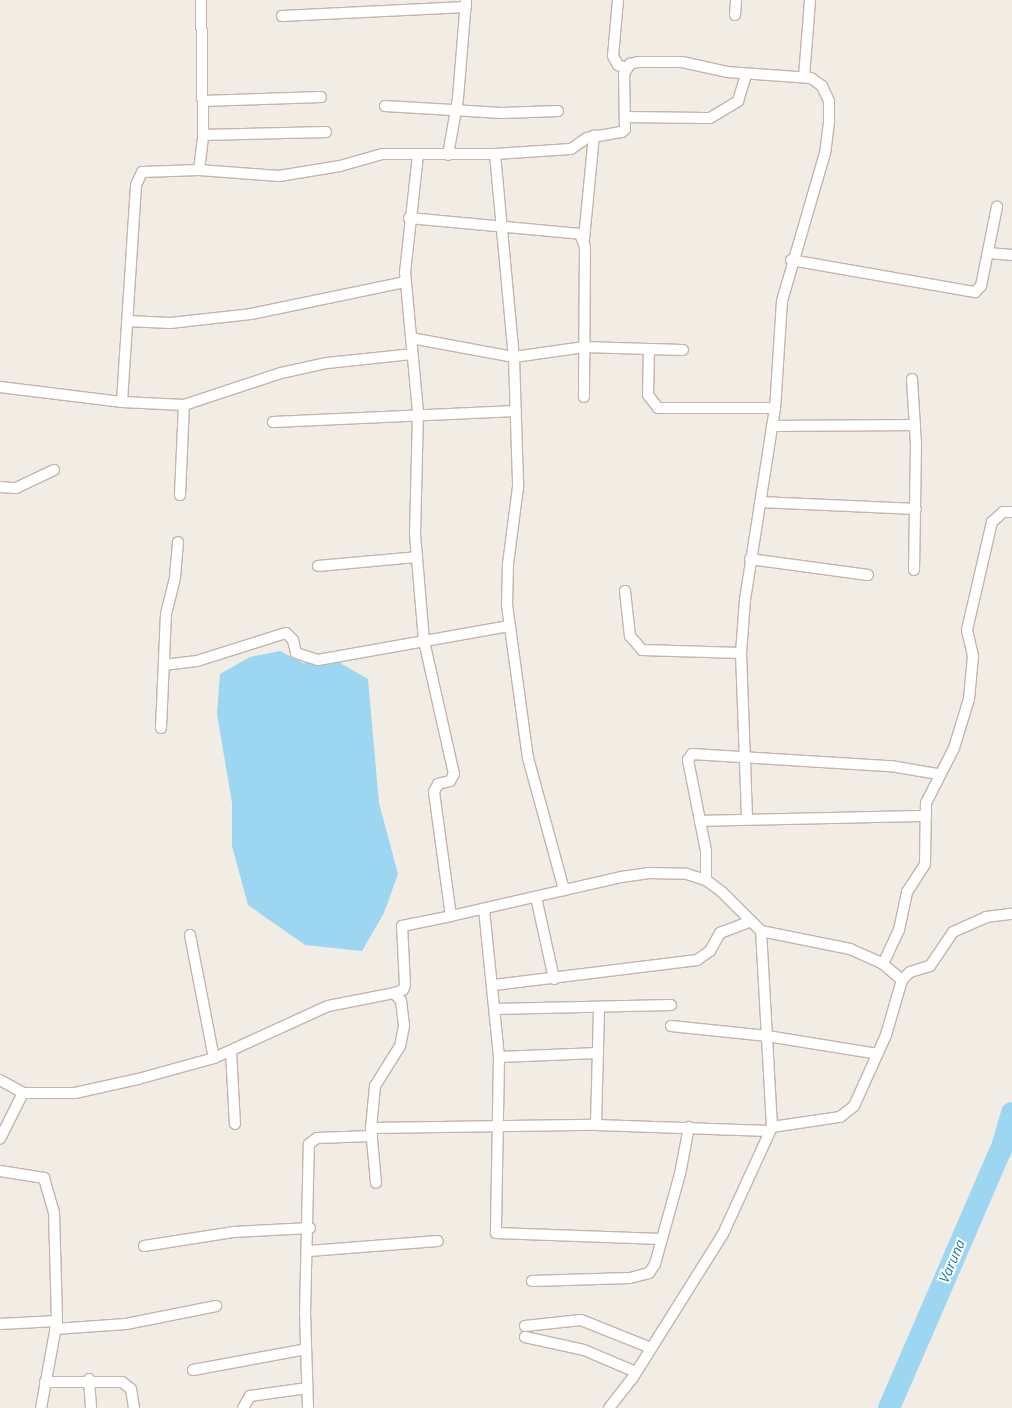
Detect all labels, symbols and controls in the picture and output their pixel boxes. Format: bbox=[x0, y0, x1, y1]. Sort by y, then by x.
water label: Varuna bbox=[935, 1237, 969, 1285]

